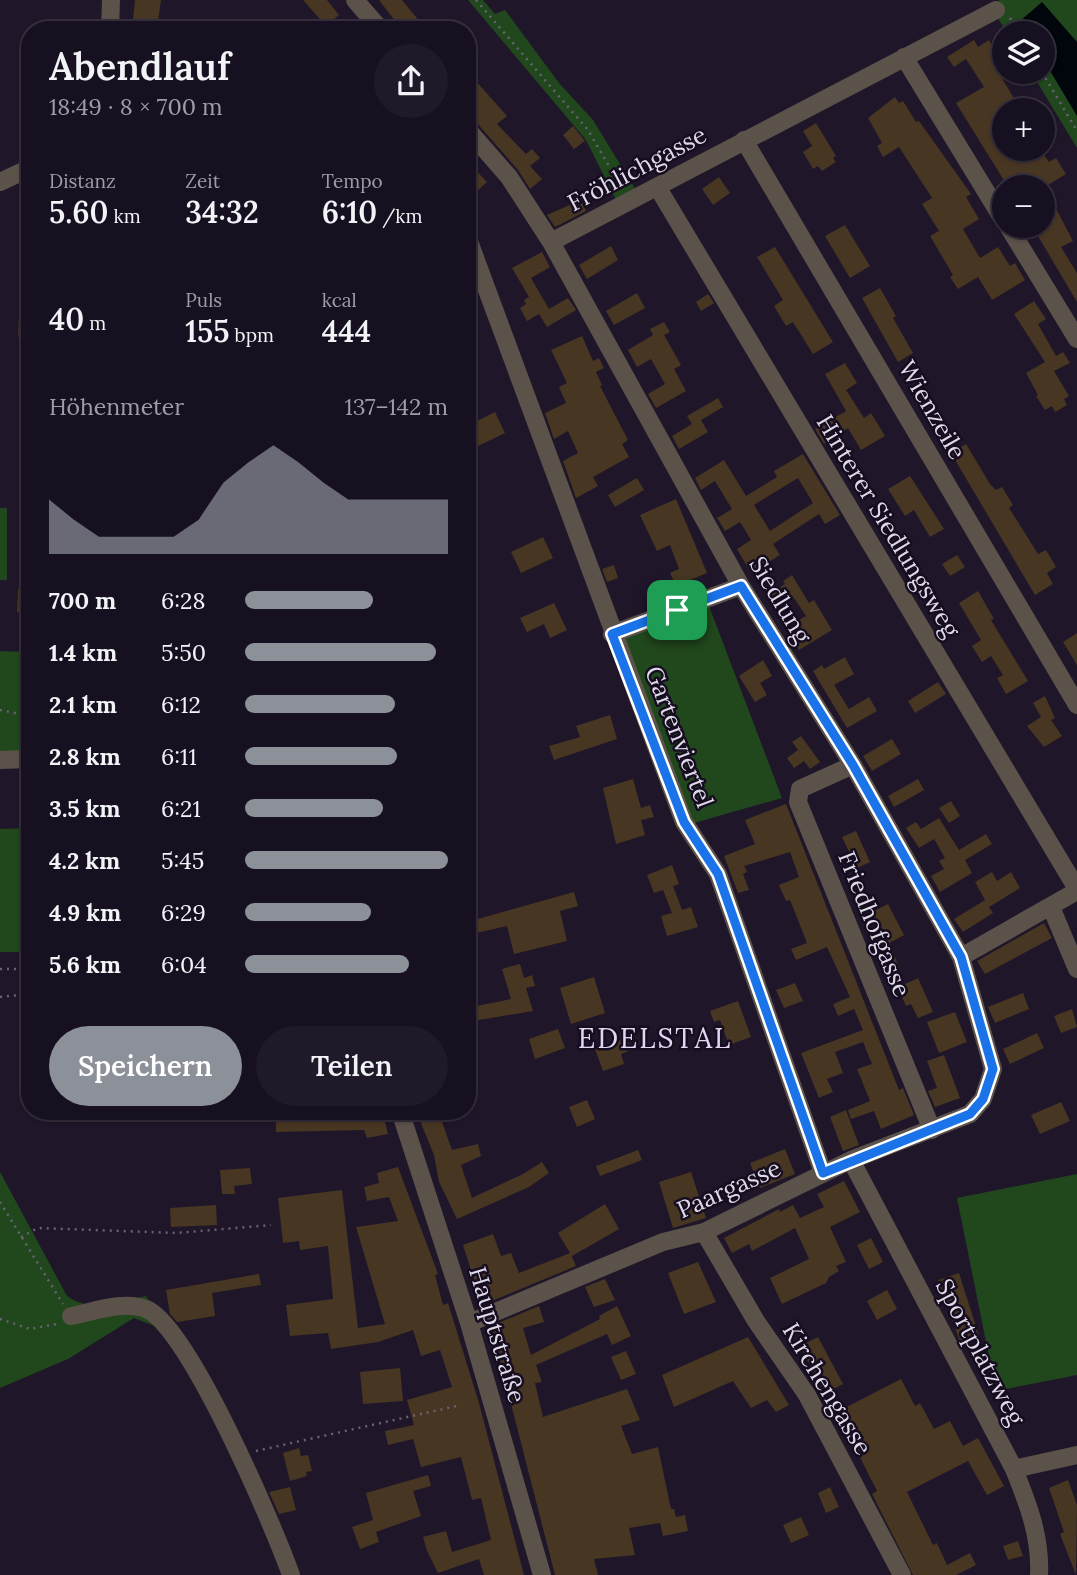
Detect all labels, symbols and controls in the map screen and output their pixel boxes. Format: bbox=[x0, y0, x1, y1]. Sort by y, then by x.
map controls bbox=[992, 21, 1055, 238]
button: layers bbox=[992, 21, 1055, 84]
text: Abendlauf bbox=[49, 42, 231, 90]
button: share bbox=[374, 44, 448, 118]
text: 18:49 · 8 × 700 m bbox=[49, 92, 223, 121]
button: + bbox=[992, 98, 1055, 161]
street label: Fröhlichgasse bbox=[562, 119, 712, 218]
text: Distanz bbox=[49, 169, 116, 193]
text: Zeit bbox=[185, 169, 220, 193]
text: Tempo bbox=[322, 169, 383, 193]
button: − bbox=[992, 175, 1055, 238]
text: 5.60 bbox=[49, 193, 108, 231]
text: 34:32 bbox=[185, 193, 259, 231]
text: 6:10 bbox=[322, 193, 377, 231]
text: km bbox=[108, 204, 141, 228]
text: /km bbox=[377, 204, 422, 228]
text: Puls bbox=[185, 288, 222, 312]
text: kcal bbox=[322, 288, 357, 312]
text: 40 bbox=[49, 300, 84, 338]
text: m bbox=[84, 311, 106, 335]
text: 155 bbox=[185, 312, 230, 350]
text: 444 bbox=[322, 312, 371, 350]
text: bpm bbox=[230, 323, 274, 347]
street label: Wienzeile bbox=[892, 355, 973, 465]
text: Höhenmeter bbox=[49, 392, 184, 421]
text: 137–142 m bbox=[344, 392, 448, 421]
street label: Hinterer Siedlungsweg bbox=[810, 409, 968, 643]
street label: Siedlung bbox=[742, 551, 819, 650]
pin bbox=[647, 580, 707, 640]
text: 700 m bbox=[49, 586, 116, 615]
text: 6:28 bbox=[161, 586, 205, 615]
icon: arrive bbox=[658, 591, 696, 629]
text: 1.4 km bbox=[49, 638, 117, 667]
text: 5:50 bbox=[161, 638, 206, 667]
street label: Gartenviertel bbox=[638, 662, 721, 812]
text: 2.1 km bbox=[49, 690, 117, 719]
text: 6:12 bbox=[161, 690, 201, 719]
text: 2.8 km bbox=[49, 742, 121, 771]
text: 6:11 bbox=[161, 742, 197, 771]
text: 3.5 km bbox=[49, 794, 121, 823]
text: 6:21 bbox=[161, 794, 201, 823]
text: 4.2 km bbox=[49, 846, 120, 875]
text: 5:45 bbox=[161, 846, 204, 875]
street label: Friedhofgasse bbox=[831, 846, 918, 1001]
text: 4.9 km bbox=[49, 898, 121, 927]
text: 6:29 bbox=[161, 898, 206, 927]
text: 5.6 km bbox=[49, 950, 121, 979]
text: 6:04 bbox=[161, 950, 207, 979]
district label: EDELSTAL bbox=[578, 1020, 732, 1056]
button: Speichern bbox=[49, 1026, 242, 1106]
button: Teilen bbox=[256, 1026, 448, 1106]
street label: Paargasse bbox=[672, 1152, 785, 1225]
street label: Hauptstraße bbox=[462, 1263, 533, 1407]
street label: Sportplatzweg bbox=[929, 1273, 1032, 1431]
street label: Kirchengasse bbox=[776, 1317, 879, 1461]

